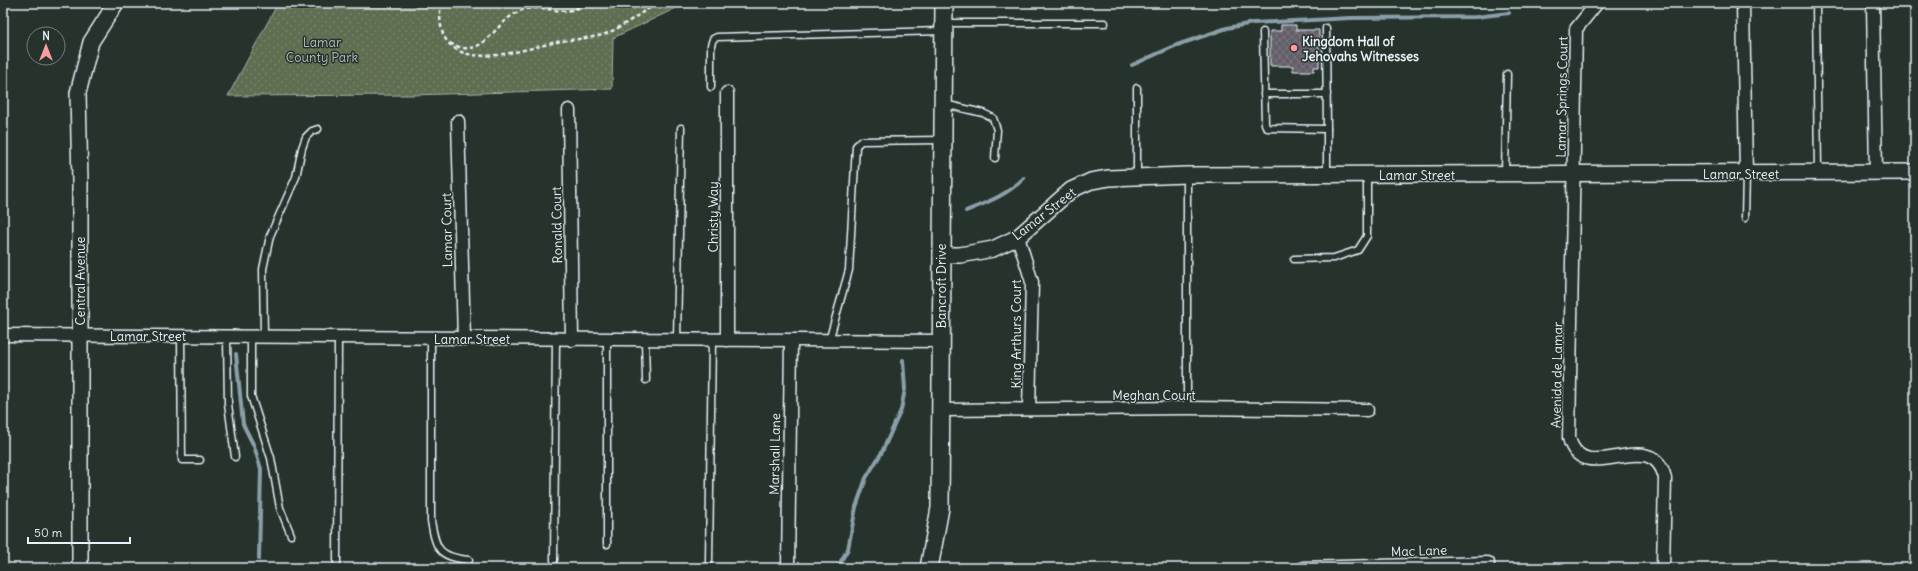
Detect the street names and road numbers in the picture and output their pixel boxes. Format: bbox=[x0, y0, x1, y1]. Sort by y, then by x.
street label: Lamar Springs Court bbox=[1552, 36, 1572, 158]
street label: Lamar Street bbox=[1703, 166, 1780, 183]
street label: Lamar Street bbox=[1379, 167, 1456, 184]
street label: Christy Way bbox=[705, 181, 722, 253]
street label: Lamar Street bbox=[1009, 183, 1080, 244]
street label: Ronald Court bbox=[548, 186, 566, 264]
street label: Lamar Court bbox=[438, 192, 456, 267]
street label: Central Avenue bbox=[72, 236, 89, 326]
street label: Bancroft Drive bbox=[933, 244, 950, 328]
street label: King Arthurs Court bbox=[1008, 279, 1025, 389]
street label: Avenida de Lamar bbox=[1548, 321, 1566, 428]
street label: Lamar Street bbox=[110, 328, 187, 345]
street label: Lamar Street bbox=[434, 331, 511, 348]
street label: Meghan Court bbox=[1112, 387, 1196, 404]
street label: Marshall Lane bbox=[766, 413, 784, 495]
street label: Mac Lane bbox=[1390, 542, 1448, 560]

